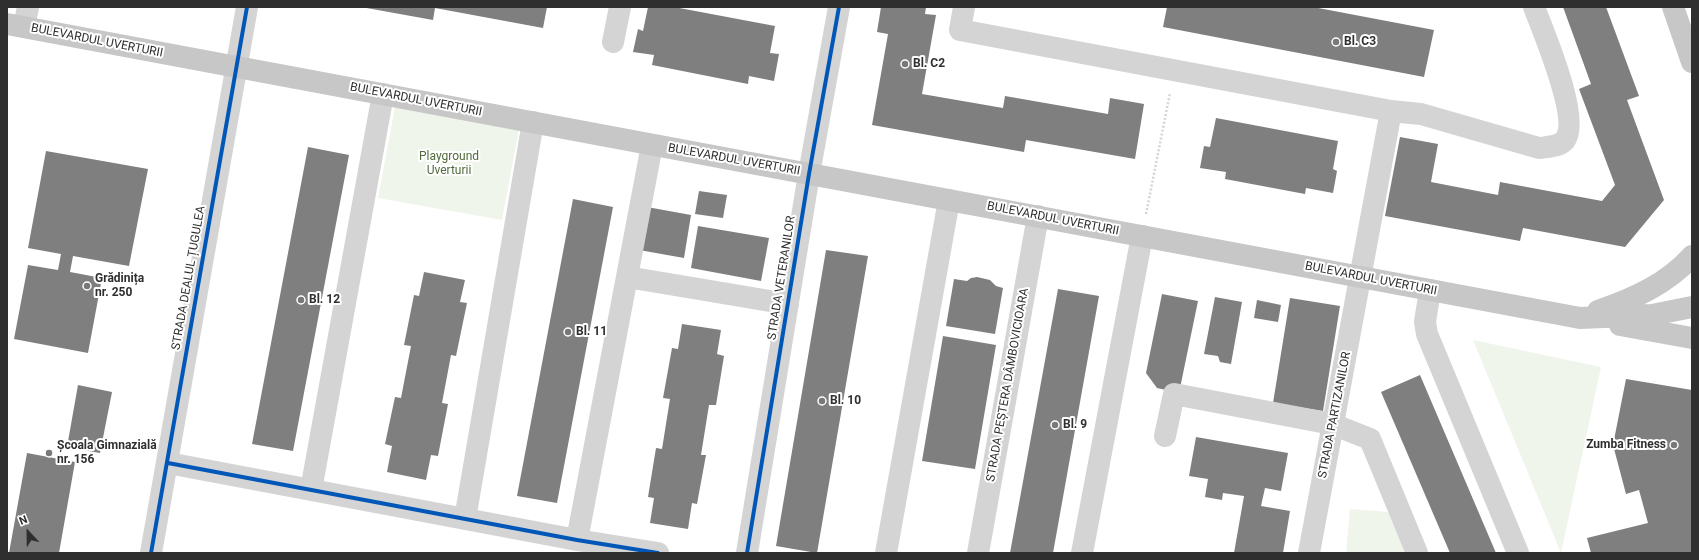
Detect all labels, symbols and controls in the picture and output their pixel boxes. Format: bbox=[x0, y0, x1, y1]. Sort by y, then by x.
street label: BULEVARDUL UVERTURII bbox=[30, 21, 164, 61]
place label: Bl. C3 bbox=[1344, 35, 1376, 49]
marker: Bl. C3 bbox=[1331, 37, 1341, 47]
place label: Bl. C2 bbox=[913, 57, 945, 71]
marker: Bl. C2 bbox=[900, 59, 910, 69]
street label: BULEVARDUL UVERTURII bbox=[349, 80, 483, 120]
street label: BULEVARDUL UVERTURII bbox=[667, 141, 801, 179]
park label: Playground Uverturii bbox=[419, 150, 479, 178]
street label: BULEVARDUL UVERTURII bbox=[986, 199, 1120, 239]
street label: STRADA DEALUL ȚUGULEA bbox=[169, 205, 209, 351]
street label: STRADA VETERANILOR bbox=[765, 215, 799, 341]
street label: BULEVARDUL UVERTURII bbox=[1304, 259, 1438, 299]
place label: Grădinița nr. 250 bbox=[95, 272, 144, 300]
marker: Grădinița nr. 250 bbox=[82, 281, 92, 291]
street label: STRADA PEȘTERA DÂMBOVICIOARA bbox=[984, 287, 1032, 483]
place label: Bl. 12 bbox=[309, 293, 340, 307]
marker: Bl. 12 bbox=[296, 295, 306, 305]
place label: Bl. 11 bbox=[576, 325, 607, 339]
marker: Bl. 11 bbox=[563, 327, 573, 337]
street label: STRADA PARTIZANILOR bbox=[1316, 350, 1354, 480]
place label: Bl. 10 bbox=[830, 394, 861, 408]
marker: Bl. 10 bbox=[817, 396, 827, 406]
place label: Bl. 9 bbox=[1063, 418, 1087, 432]
marker: Bl. 9 bbox=[1050, 420, 1060, 430]
place label: Zumba Fitness bbox=[1586, 438, 1666, 452]
place label: Școala Gimnazială nr. 156 bbox=[57, 439, 157, 467]
marker: Zumba Fitness bbox=[1669, 440, 1679, 450]
marker: Școala Gimnazială nr. 156 bbox=[44, 448, 54, 458]
north arrow bbox=[8, 512, 48, 552]
text: N bbox=[17, 513, 29, 528]

